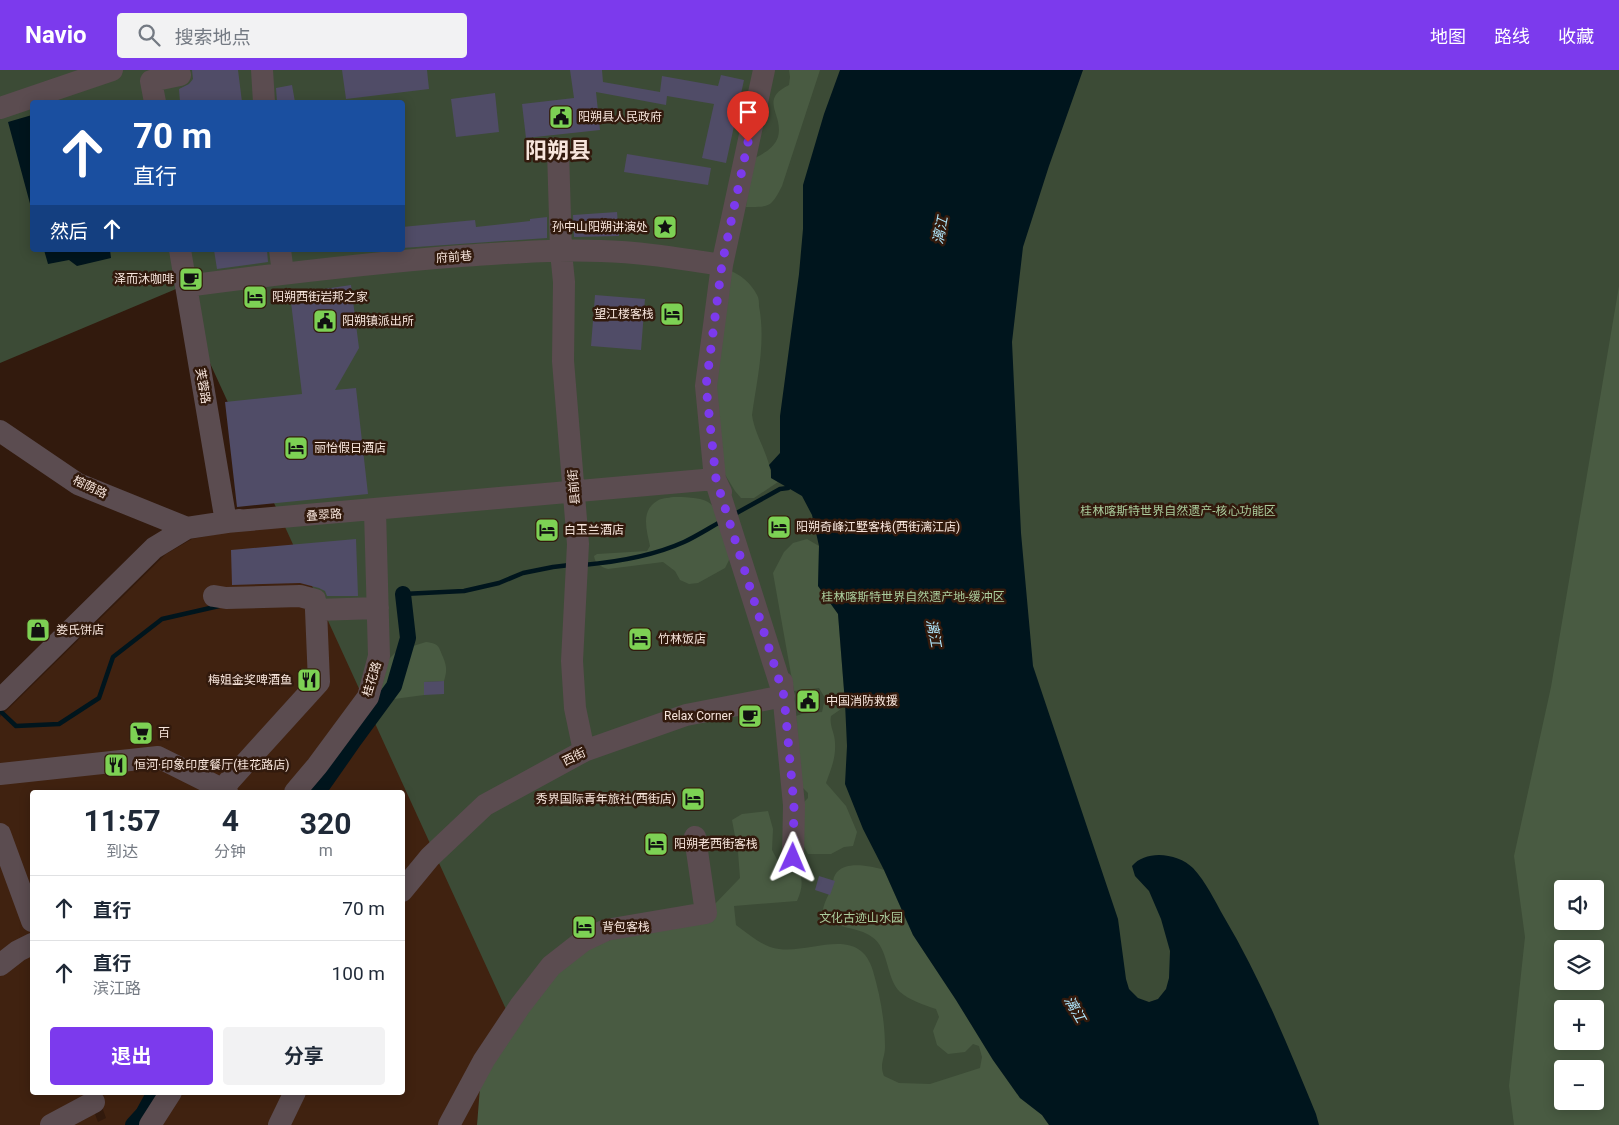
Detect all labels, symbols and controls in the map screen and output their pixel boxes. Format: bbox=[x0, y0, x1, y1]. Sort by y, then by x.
search box bbox=[117, 13, 467, 58]
text: Navio bbox=[25, 21, 87, 49]
icon: search bbox=[135, 21, 163, 49]
text: 搜索地点 bbox=[175, 26, 251, 49]
text: 地图 bbox=[1430, 26, 1466, 47]
text: 路线 bbox=[1494, 26, 1530, 47]
text: 收藏 bbox=[1558, 26, 1594, 47]
pin bbox=[727, 91, 769, 142]
icon: arrive bbox=[734, 98, 762, 126]
public building icon: 阳朔县人民政府 bbox=[548, 104, 574, 130]
place label: 阳朔县人民政府 bbox=[578, 110, 662, 124]
text: 70 m bbox=[133, 116, 212, 157]
icon: ahead bbox=[50, 120, 115, 185]
district label: 阳朔县 bbox=[525, 138, 591, 163]
text: 直行 bbox=[133, 164, 177, 189]
water label: 漓江 bbox=[929, 213, 951, 245]
place icon: 孙中山阳朔讲演处 bbox=[652, 214, 678, 240]
icon: ahead bbox=[98, 215, 126, 243]
text: 然后 bbox=[50, 220, 88, 243]
place label: 孙中山阳朔讲演处 bbox=[552, 220, 648, 234]
street label: 府前巷 bbox=[436, 249, 472, 265]
cafe icon: 泽而沐咖啡 bbox=[178, 266, 204, 292]
place label: 泽而沐咖啡 bbox=[114, 272, 174, 286]
hotel icon: 阳朔西街岩邦之家 bbox=[242, 284, 268, 310]
place label: 阳朔西街岩邦之家 bbox=[272, 290, 368, 304]
hotel icon: 望江楼客栈 bbox=[659, 301, 685, 327]
place label: 望江楼客栈 bbox=[594, 307, 654, 321]
public building icon: 阳朔镇派出所 bbox=[312, 308, 338, 334]
place label: 阳朔镇派出所 bbox=[342, 314, 414, 328]
street label: 芙蓉路 bbox=[193, 367, 213, 405]
hotel icon: 丽怡假日酒店 bbox=[283, 435, 309, 461]
place label: 丽怡假日酒店 bbox=[314, 441, 386, 455]
street label: 县前街 bbox=[565, 468, 583, 506]
street label: 榕荫路 bbox=[71, 473, 109, 501]
park label: 桂林喀斯特世界自然遗产-核心功能区 bbox=[1080, 504, 1276, 518]
street label: 叠翠路 bbox=[306, 507, 342, 523]
hotel icon: 阳朔奇峰江墅客栈(西街漓江店) bbox=[766, 514, 792, 540]
hotel icon: 白玉兰酒店 bbox=[534, 517, 560, 543]
place label: 阳朔奇峰江墅客栈(西街漓江店) bbox=[796, 520, 960, 534]
place label: 白玉兰酒店 bbox=[564, 523, 624, 537]
park label: 桂林喀斯特世界自然遗产地-缓冲区 bbox=[821, 590, 1005, 604]
shop icon: 娄氏饼店 bbox=[25, 617, 51, 643]
water label: 漓江 bbox=[923, 618, 945, 650]
place label: 娄氏饼店 bbox=[56, 623, 104, 637]
hotel icon: 竹林饭店 bbox=[627, 626, 653, 652]
place label: 竹林饭店 bbox=[658, 632, 706, 646]
street label: 桂花路 bbox=[360, 660, 384, 698]
restaurant icon: 梅姐金奖啤酒鱼 bbox=[296, 667, 322, 693]
place label: 梅姐金奖啤酒鱼 bbox=[208, 673, 292, 687]
public building icon: 中国消防救援 bbox=[795, 688, 821, 714]
place label: 中国消防救援 bbox=[826, 694, 898, 708]
cafe icon: Relax Corner bbox=[737, 703, 763, 729]
place label: Relax Corner bbox=[664, 709, 732, 723]
supermarket icon: 百 bbox=[128, 720, 154, 746]
place label: 百 bbox=[158, 726, 170, 740]
street label: 西街 bbox=[560, 745, 588, 769]
restaurant icon: 恒河·印象印度餐厅(桂花路店) bbox=[103, 752, 129, 778]
place label: 恒河·印象印度餐厅(桂花路店) bbox=[134, 758, 289, 772]
hotel icon: 秀界国际青年旅社(西街店) bbox=[680, 786, 706, 812]
place label: 秀界国际青年旅社(西街店) bbox=[536, 792, 676, 806]
text: 11:57 bbox=[84, 803, 161, 838]
text: 4 bbox=[222, 803, 239, 838]
text: 320 bbox=[300, 806, 351, 841]
hotel icon: 阳朔老西街客栈 bbox=[643, 831, 669, 857]
position arrow bbox=[766, 831, 818, 883]
place label: 阳朔老西街客栈 bbox=[674, 837, 758, 851]
text: m bbox=[319, 841, 333, 860]
text: 到达 bbox=[106, 842, 138, 861]
text: 分钟 bbox=[214, 842, 246, 861]
map controls bbox=[1554, 880, 1604, 1110]
button: sound bbox=[1554, 880, 1604, 930]
icon: ahead bbox=[50, 894, 78, 922]
text: 70 m bbox=[342, 897, 385, 920]
text: 直行 bbox=[93, 899, 131, 922]
park label: 文化古迹山水园 bbox=[819, 911, 903, 925]
hotel icon: 背包客栈 bbox=[571, 914, 597, 940]
place label: 背包客栈 bbox=[602, 920, 650, 934]
button: layers bbox=[1554, 940, 1604, 990]
text: 直行 bbox=[93, 952, 131, 975]
icon: ahead bbox=[50, 959, 78, 987]
text: 100 m bbox=[332, 962, 385, 985]
text: 滨江路 bbox=[93, 979, 141, 998]
water label: 漓江 bbox=[1061, 993, 1090, 1027]
button: + bbox=[1554, 1000, 1604, 1050]
button: 退出 bbox=[50, 1027, 213, 1085]
button: 分享 bbox=[223, 1027, 385, 1085]
button: − bbox=[1554, 1060, 1604, 1110]

